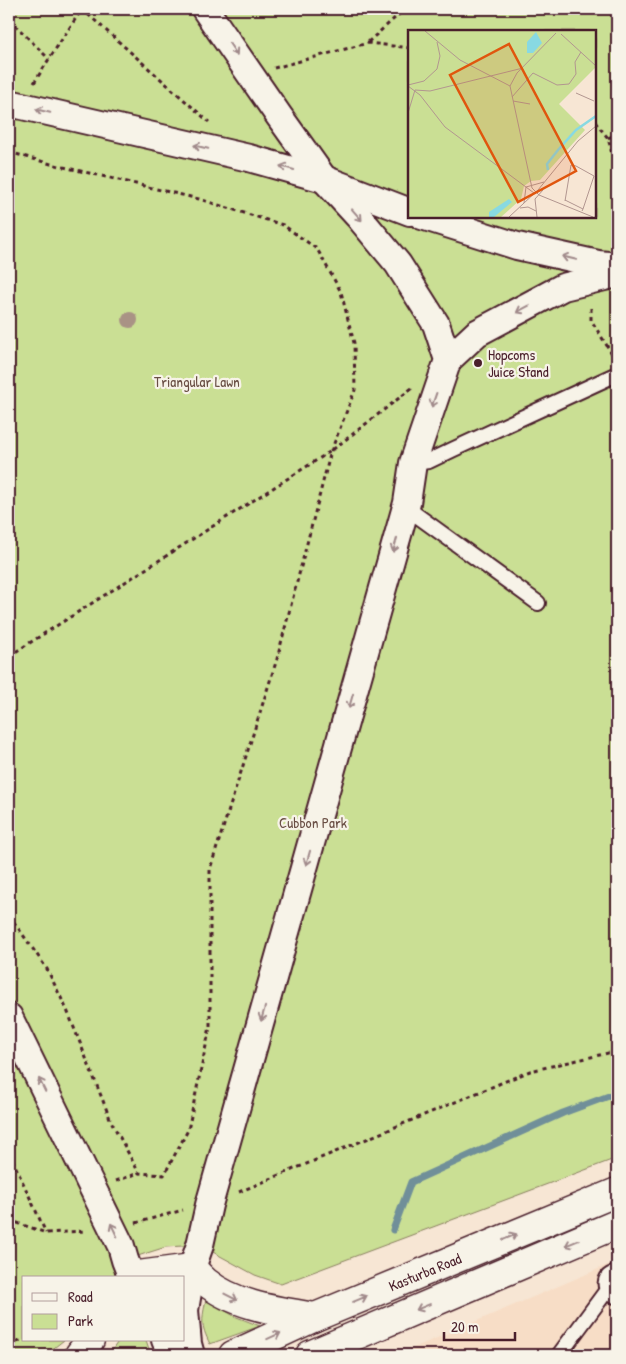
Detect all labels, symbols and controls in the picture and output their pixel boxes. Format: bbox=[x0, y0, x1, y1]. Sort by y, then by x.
inset map bbox=[408, 30, 596, 218]
one-way arrow bbox=[228, 42, 238, 56]
one-way arrow bbox=[35, 106, 51, 115]
one-way arrow bbox=[194, 142, 210, 151]
one-way arrow bbox=[279, 163, 295, 173]
one-way arrow bbox=[351, 208, 362, 221]
one-way arrow bbox=[562, 253, 578, 262]
one-way arrow bbox=[516, 305, 531, 314]
place label: Hopcoms Juice Stand bbox=[488, 344, 549, 382]
marker: Hopcoms Juice Stand bbox=[472, 357, 484, 369]
park label: Triangular Lawn bbox=[154, 371, 240, 392]
one-way arrow bbox=[429, 392, 438, 408]
one-way arrow bbox=[390, 536, 400, 552]
one-way arrow bbox=[346, 693, 356, 709]
park label: Cubbon Park bbox=[279, 812, 347, 833]
one-way arrow bbox=[302, 849, 312, 865]
one-way arrow bbox=[258, 1006, 268, 1022]
one-way arrow bbox=[37, 1077, 47, 1092]
one-way arrow bbox=[109, 1223, 118, 1238]
one-way arrow bbox=[502, 1231, 517, 1241]
one-way arrow bbox=[565, 1239, 580, 1248]
street label: Kasturba Road bbox=[385, 1247, 464, 1296]
legend bbox=[22, 1276, 185, 1342]
text: Road bbox=[68, 1286, 93, 1307]
one-way arrow bbox=[223, 1293, 238, 1302]
one-way arrow bbox=[352, 1293, 367, 1303]
one-way arrow bbox=[416, 1302, 431, 1312]
scale bar bbox=[444, 1309, 515, 1341]
text: Park bbox=[68, 1310, 93, 1331]
text: 20 m bbox=[451, 1316, 478, 1337]
one-way arrow bbox=[266, 1331, 281, 1341]

